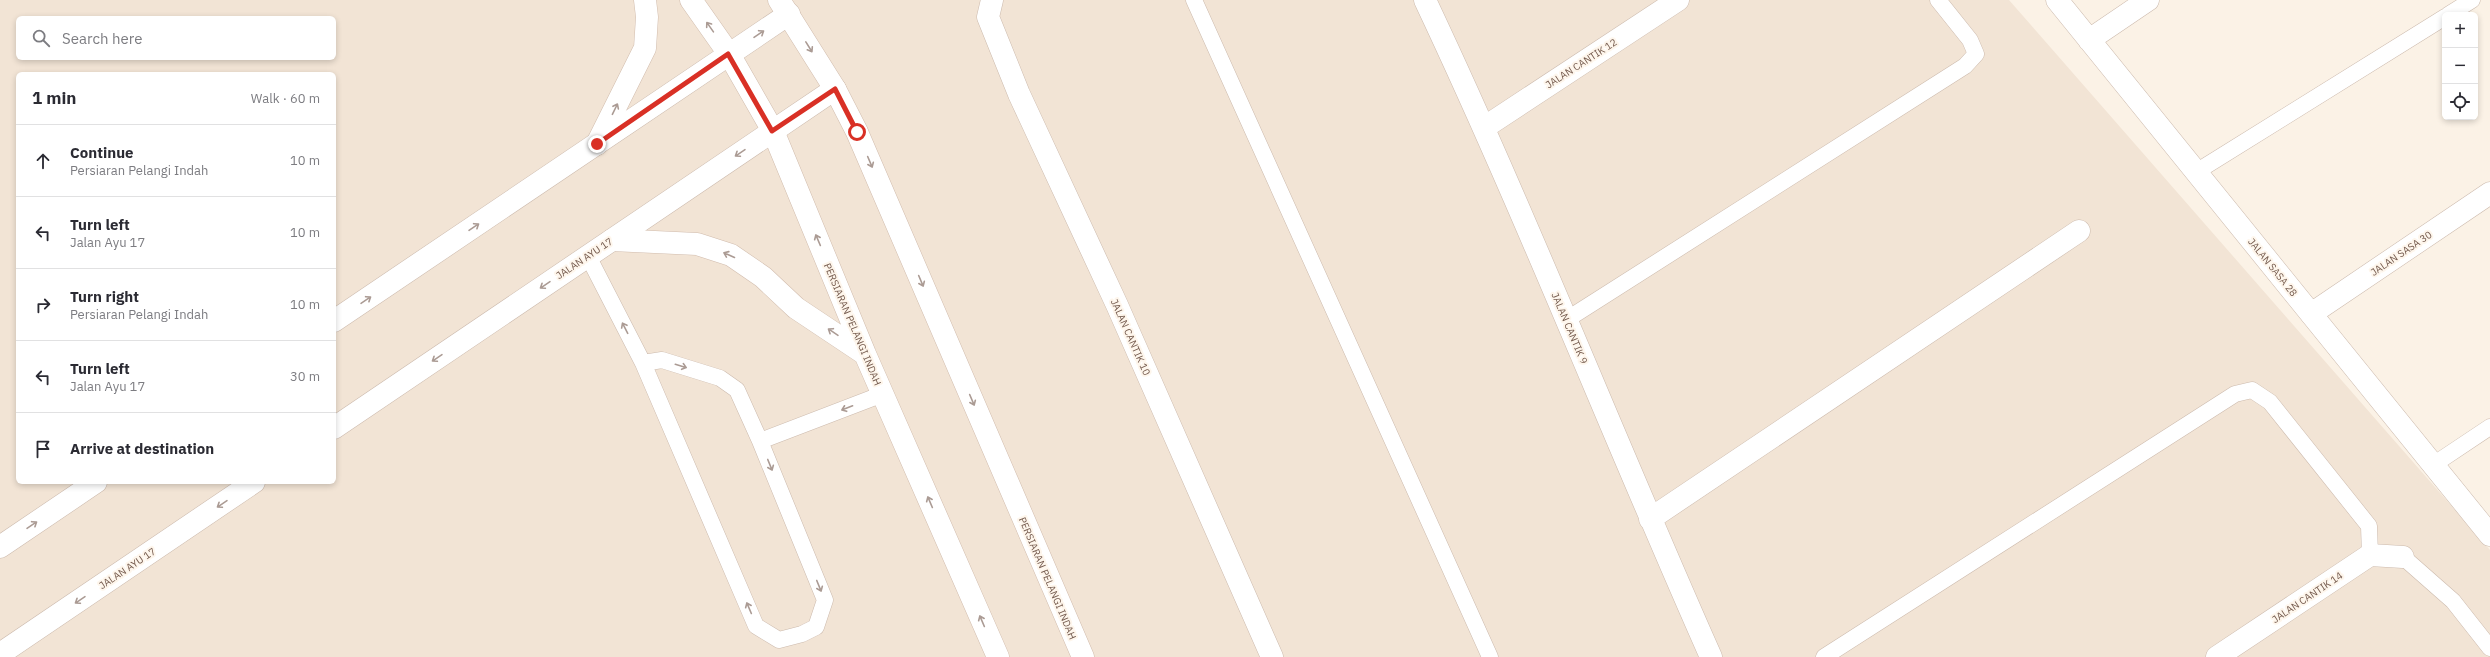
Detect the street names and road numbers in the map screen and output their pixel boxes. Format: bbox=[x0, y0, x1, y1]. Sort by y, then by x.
street label: JALAN CANTIK 12 bbox=[1543, 35, 1619, 91]
street label: JALAN SASA 30 bbox=[2368, 228, 2434, 279]
street label: JALAN AYU 17 bbox=[554, 235, 615, 282]
street label: JALAN SASA 28 bbox=[2245, 236, 2300, 299]
street label: PERSIARAN PELANGI INDAH bbox=[821, 261, 884, 387]
street label: JALAN CANTIK 9 bbox=[1549, 290, 1590, 366]
street label: JALAN CANTIK 10 bbox=[1108, 297, 1153, 378]
street label: PERSIARAN PELANGI INDAH bbox=[1016, 515, 1079, 641]
street label: JALAN AYU 17 bbox=[97, 545, 158, 592]
street label: JALAN CANTIK 14 bbox=[2269, 569, 2345, 626]

